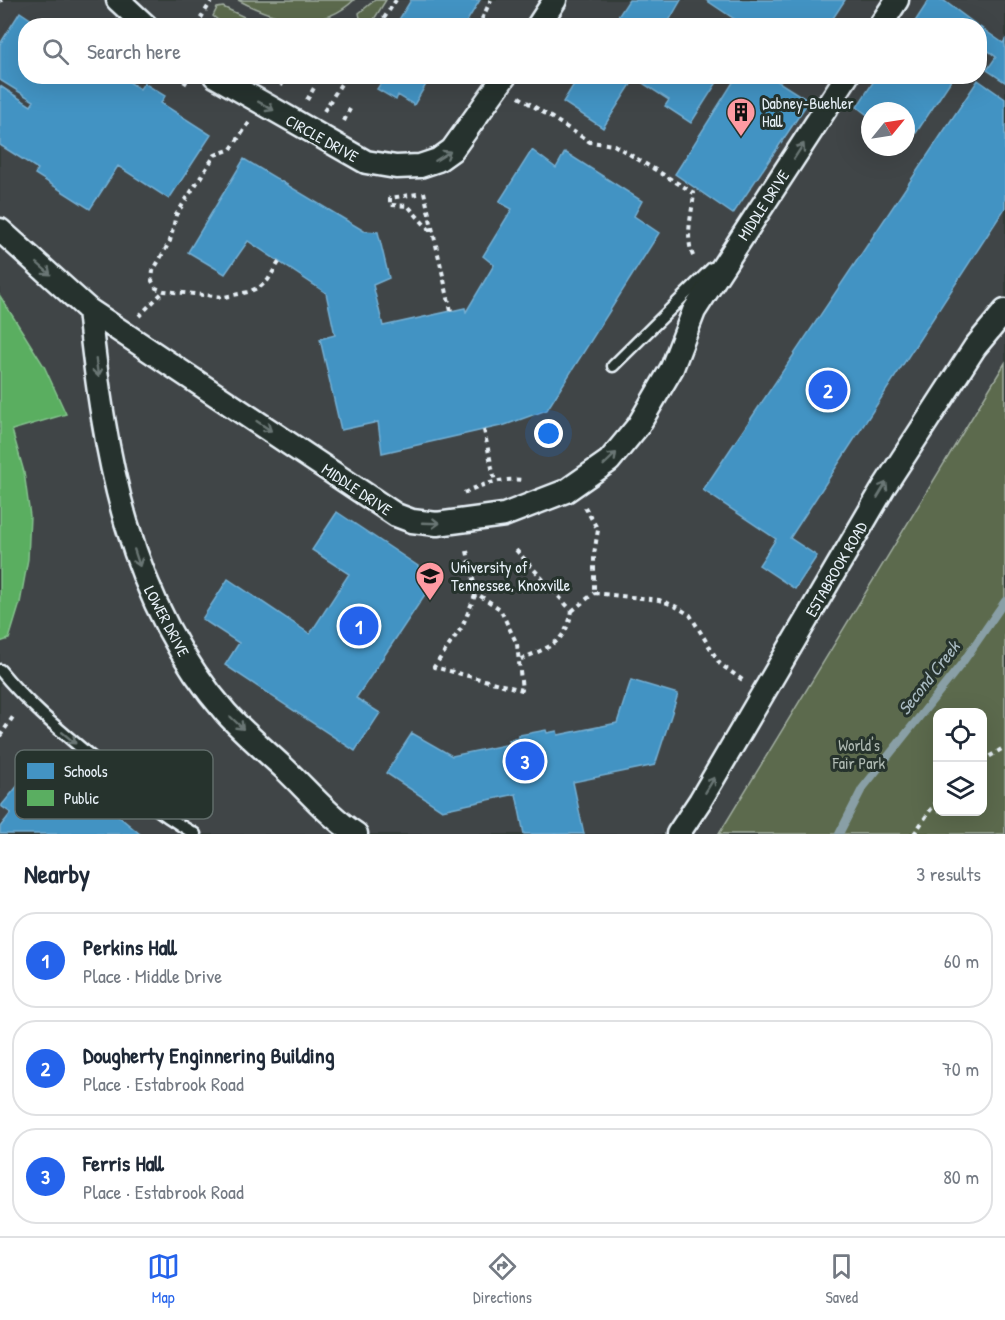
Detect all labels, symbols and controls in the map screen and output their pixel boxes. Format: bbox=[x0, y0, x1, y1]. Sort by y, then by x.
search box bbox=[18, 18, 987, 84]
icon: search bbox=[39, 35, 72, 68]
text: Search here bbox=[87, 36, 181, 66]
place label: Dabney-Buehler Hall bbox=[762, 92, 854, 132]
building icon: Dabney-Buehler Hall bbox=[725, 96, 757, 138]
one-way arrow bbox=[256, 101, 274, 112]
north arrow bbox=[861, 102, 915, 156]
street label: CIRCLE DRIVE bbox=[282, 109, 362, 167]
one-way arrow bbox=[793, 143, 805, 160]
one-way arrow bbox=[434, 149, 451, 161]
street label: MIDDLE DRIVE bbox=[732, 166, 794, 244]
one-way arrow bbox=[36, 262, 51, 276]
one-way arrow bbox=[91, 357, 102, 377]
pin: 2 bbox=[808, 368, 848, 412]
your location bbox=[534, 419, 563, 448]
one-way arrow bbox=[255, 420, 272, 433]
one-way arrow bbox=[602, 451, 617, 466]
street label: MIDDLE DRIVE bbox=[318, 458, 396, 520]
one-way arrow bbox=[877, 482, 889, 499]
one-way arrow bbox=[420, 517, 440, 528]
street label: ESTABROOK ROAD bbox=[800, 517, 872, 621]
one-way arrow bbox=[133, 548, 144, 567]
place label: University of Tennessee, Knoxville bbox=[451, 556, 571, 596]
school or university icon: University of Tennessee, Knoxville bbox=[414, 560, 446, 602]
street label: LOWER DRIVE bbox=[139, 582, 195, 660]
pin: 1 bbox=[340, 604, 378, 648]
water label: Second Creek bbox=[892, 634, 966, 720]
map controls bbox=[933, 708, 987, 816]
button: locate bbox=[933, 708, 987, 762]
one-way arrow bbox=[230, 716, 245, 731]
one-way arrow bbox=[61, 731, 76, 745]
park label: World's Fair Park bbox=[832, 734, 886, 774]
pin: 3 bbox=[506, 738, 544, 783]
legend bbox=[15, 750, 213, 819]
text: Schools bbox=[64, 760, 108, 782]
button: layers bbox=[933, 762, 987, 816]
one-way arrow bbox=[704, 777, 716, 794]
text: Public bbox=[64, 787, 100, 809]
text: Nearby bbox=[24, 856, 90, 891]
text: 3 results bbox=[916, 860, 981, 887]
text: Perkins Hall bbox=[83, 932, 177, 962]
text: 1 bbox=[42, 947, 49, 974]
text: 60 m bbox=[944, 947, 979, 974]
text: Place · Middle Drive bbox=[83, 962, 222, 989]
text: Dougherty Enginnering Building bbox=[83, 1040, 335, 1070]
text: 2 bbox=[41, 1055, 50, 1082]
text: 70 m bbox=[942, 1055, 979, 1082]
text: Place · Estabrook Road bbox=[83, 1070, 244, 1097]
text: Ferris Hall bbox=[83, 1148, 164, 1178]
text: 3 bbox=[41, 1163, 50, 1190]
text: 80 m bbox=[943, 1163, 979, 1190]
text: Place · Estabrook Road bbox=[83, 1178, 244, 1205]
tab: Map bbox=[147, 1250, 180, 1308]
tab: Directions bbox=[473, 1250, 532, 1308]
tab: Saved bbox=[825, 1250, 858, 1308]

